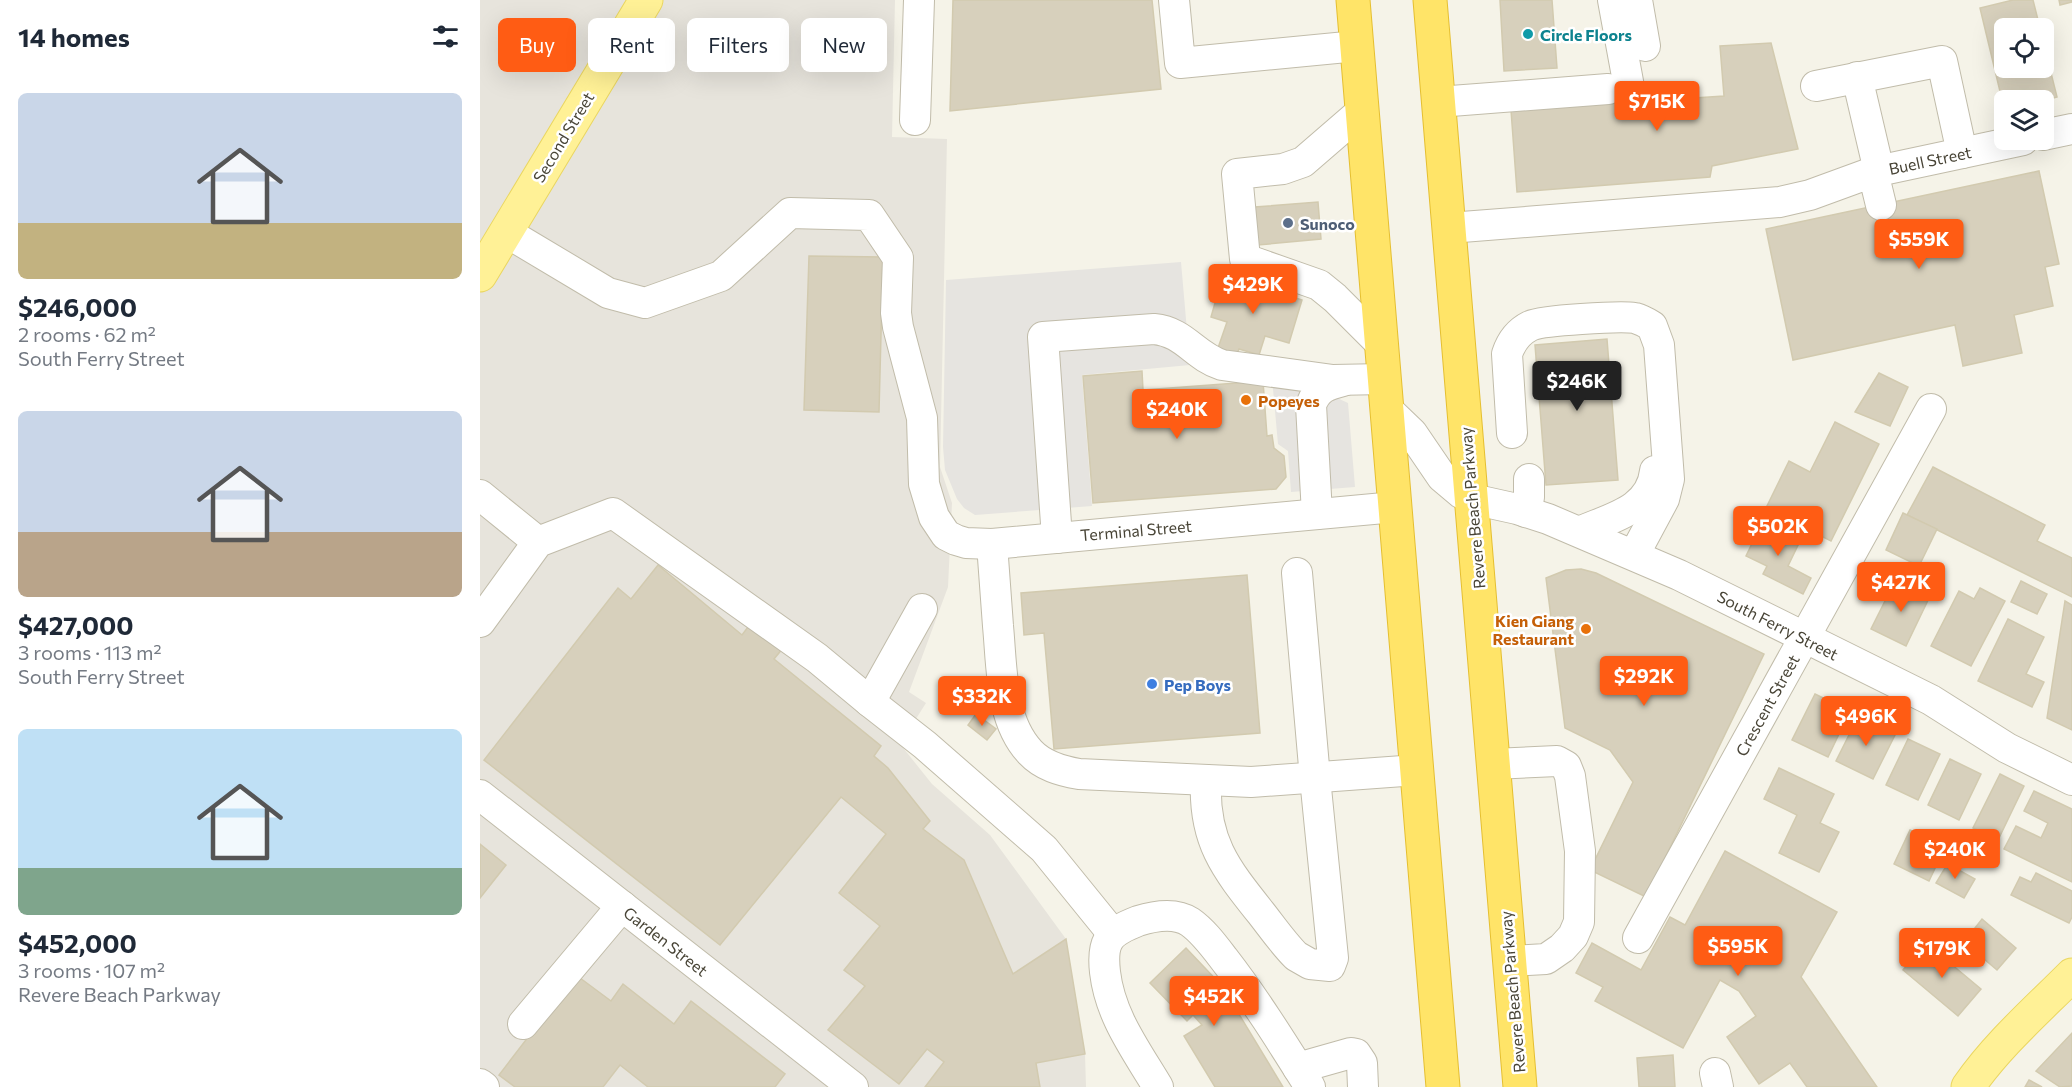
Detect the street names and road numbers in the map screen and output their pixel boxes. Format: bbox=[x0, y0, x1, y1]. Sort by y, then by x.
street label: Second Street bbox=[529, 88, 598, 186]
street label: Buell Street bbox=[1887, 142, 1974, 178]
street label: Revere Beach Parkway bbox=[1455, 426, 1489, 590]
street label: Terminal Street bbox=[1079, 516, 1193, 544]
street label: South Ferry Street bbox=[1714, 586, 1842, 664]
street label: Crescent Street bbox=[1731, 651, 1803, 759]
street label: Garden Street bbox=[620, 902, 712, 980]
street label: Revere Beach Parkway bbox=[1495, 910, 1529, 1074]

